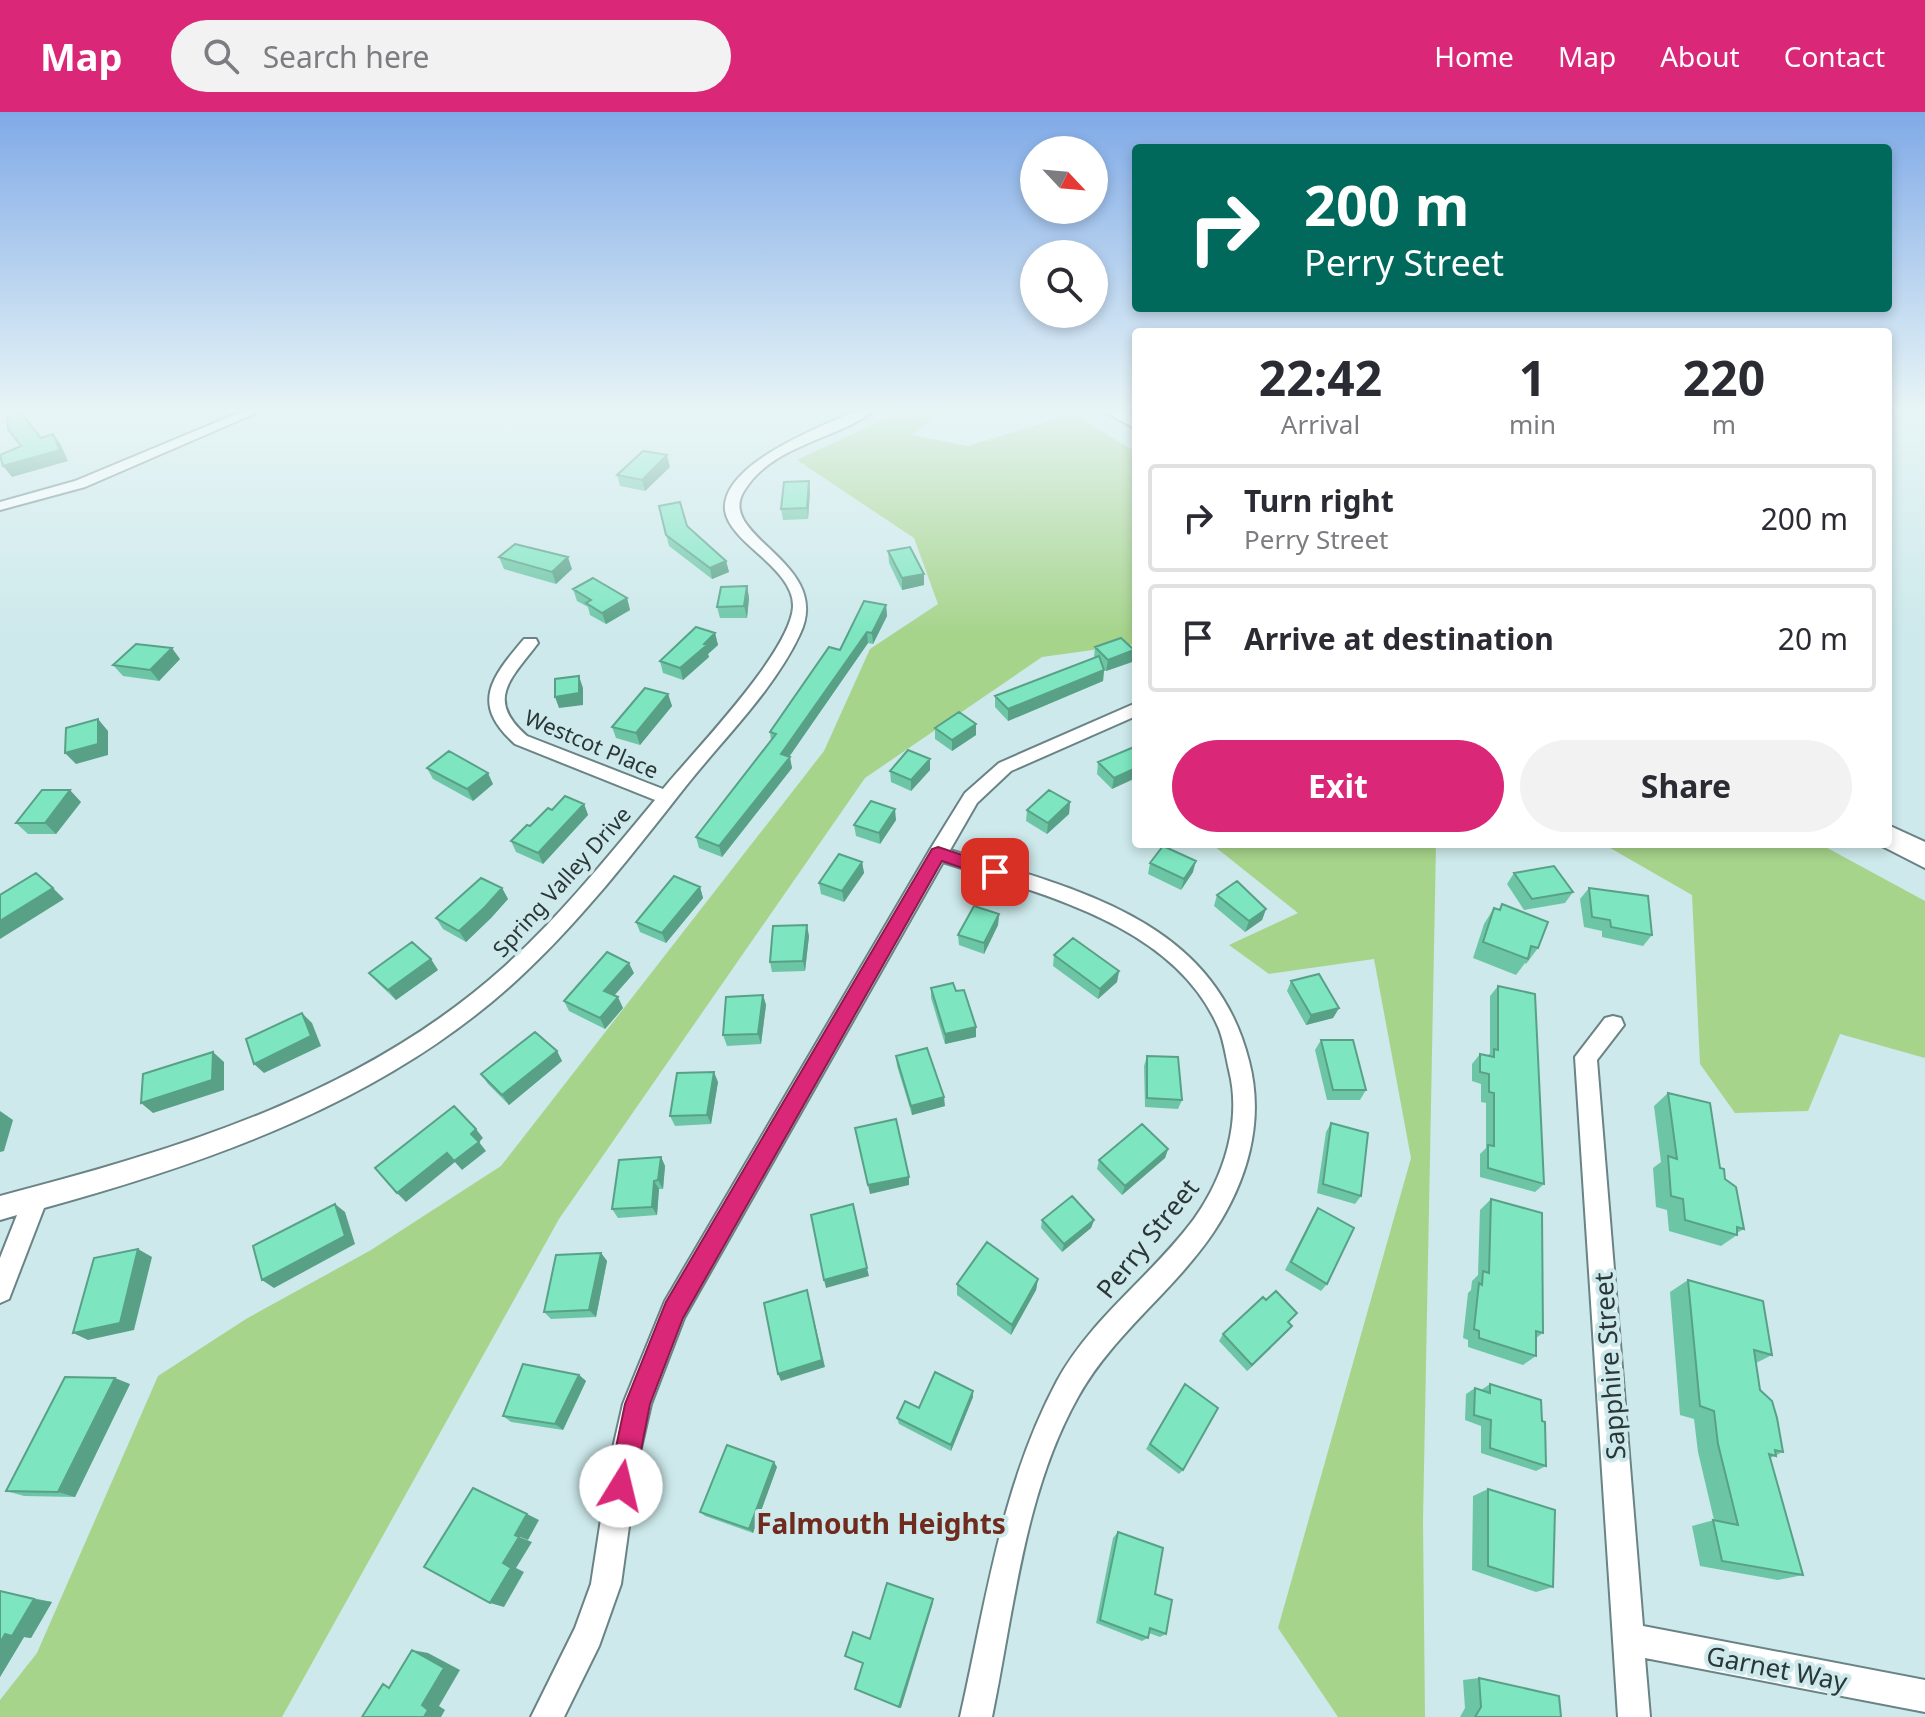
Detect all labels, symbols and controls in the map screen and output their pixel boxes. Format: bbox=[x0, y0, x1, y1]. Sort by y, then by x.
search box bbox=[171, 20, 731, 92]
text: Map bbox=[40, 30, 123, 82]
icon: search bbox=[199, 34, 243, 78]
text: Search here bbox=[263, 36, 430, 77]
text: Home bbox=[1434, 37, 1514, 75]
text: Map bbox=[1558, 37, 1616, 75]
text: About bbox=[1660, 37, 1740, 75]
text: Contact bbox=[1784, 37, 1885, 75]
north arrow bbox=[1020, 136, 1108, 224]
map controls bbox=[1020, 136, 1108, 328]
text: 200 m bbox=[1304, 166, 1469, 242]
icon: right bbox=[1172, 176, 1276, 280]
text: Perry Street bbox=[1304, 238, 1504, 287]
button: search bbox=[1020, 240, 1108, 328]
text: 22:42 bbox=[1259, 345, 1382, 410]
text: 1 bbox=[1519, 345, 1546, 410]
text: 220 bbox=[1683, 345, 1765, 410]
text: Arrival bbox=[1281, 406, 1360, 442]
text: min bbox=[1509, 406, 1556, 442]
text: m bbox=[1712, 406, 1736, 442]
text: Turn right bbox=[1244, 480, 1394, 521]
icon: right bbox=[1176, 496, 1220, 540]
text: 200 m bbox=[1761, 498, 1848, 539]
text: Perry Street bbox=[1244, 521, 1388, 557]
icon: arrive bbox=[1176, 616, 1220, 660]
text: Arrive at destination bbox=[1244, 618, 1554, 659]
text: 20 m bbox=[1778, 618, 1848, 659]
street label: Westcot Place bbox=[520, 701, 664, 785]
button: Exit bbox=[1172, 740, 1504, 832]
button: Share bbox=[1520, 740, 1852, 832]
street label: Spring Valley Drive bbox=[485, 799, 637, 963]
pin bbox=[961, 838, 1029, 906]
icon: arrive bbox=[973, 850, 1017, 894]
street label: Perry Street bbox=[1088, 1171, 1206, 1305]
street label: Sapphire Street bbox=[1584, 1271, 1634, 1461]
position arrow bbox=[579, 1444, 663, 1528]
district label: Falmouth Heights bbox=[756, 1504, 1006, 1542]
street label: Garnet Way bbox=[1704, 1637, 1851, 1699]

